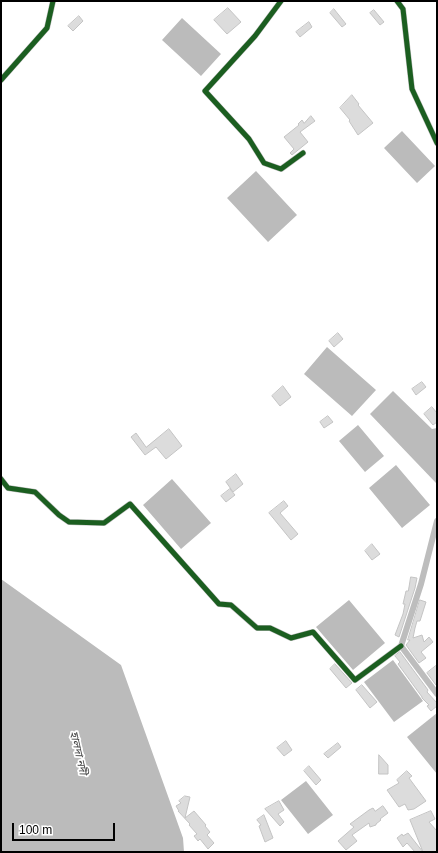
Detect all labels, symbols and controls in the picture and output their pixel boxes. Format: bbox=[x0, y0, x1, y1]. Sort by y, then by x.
water label: হালদা নদী bbox=[67, 730, 89, 776]
scale bar bbox=[14, 815, 117, 841]
text: 100 m bbox=[19, 823, 52, 837]

